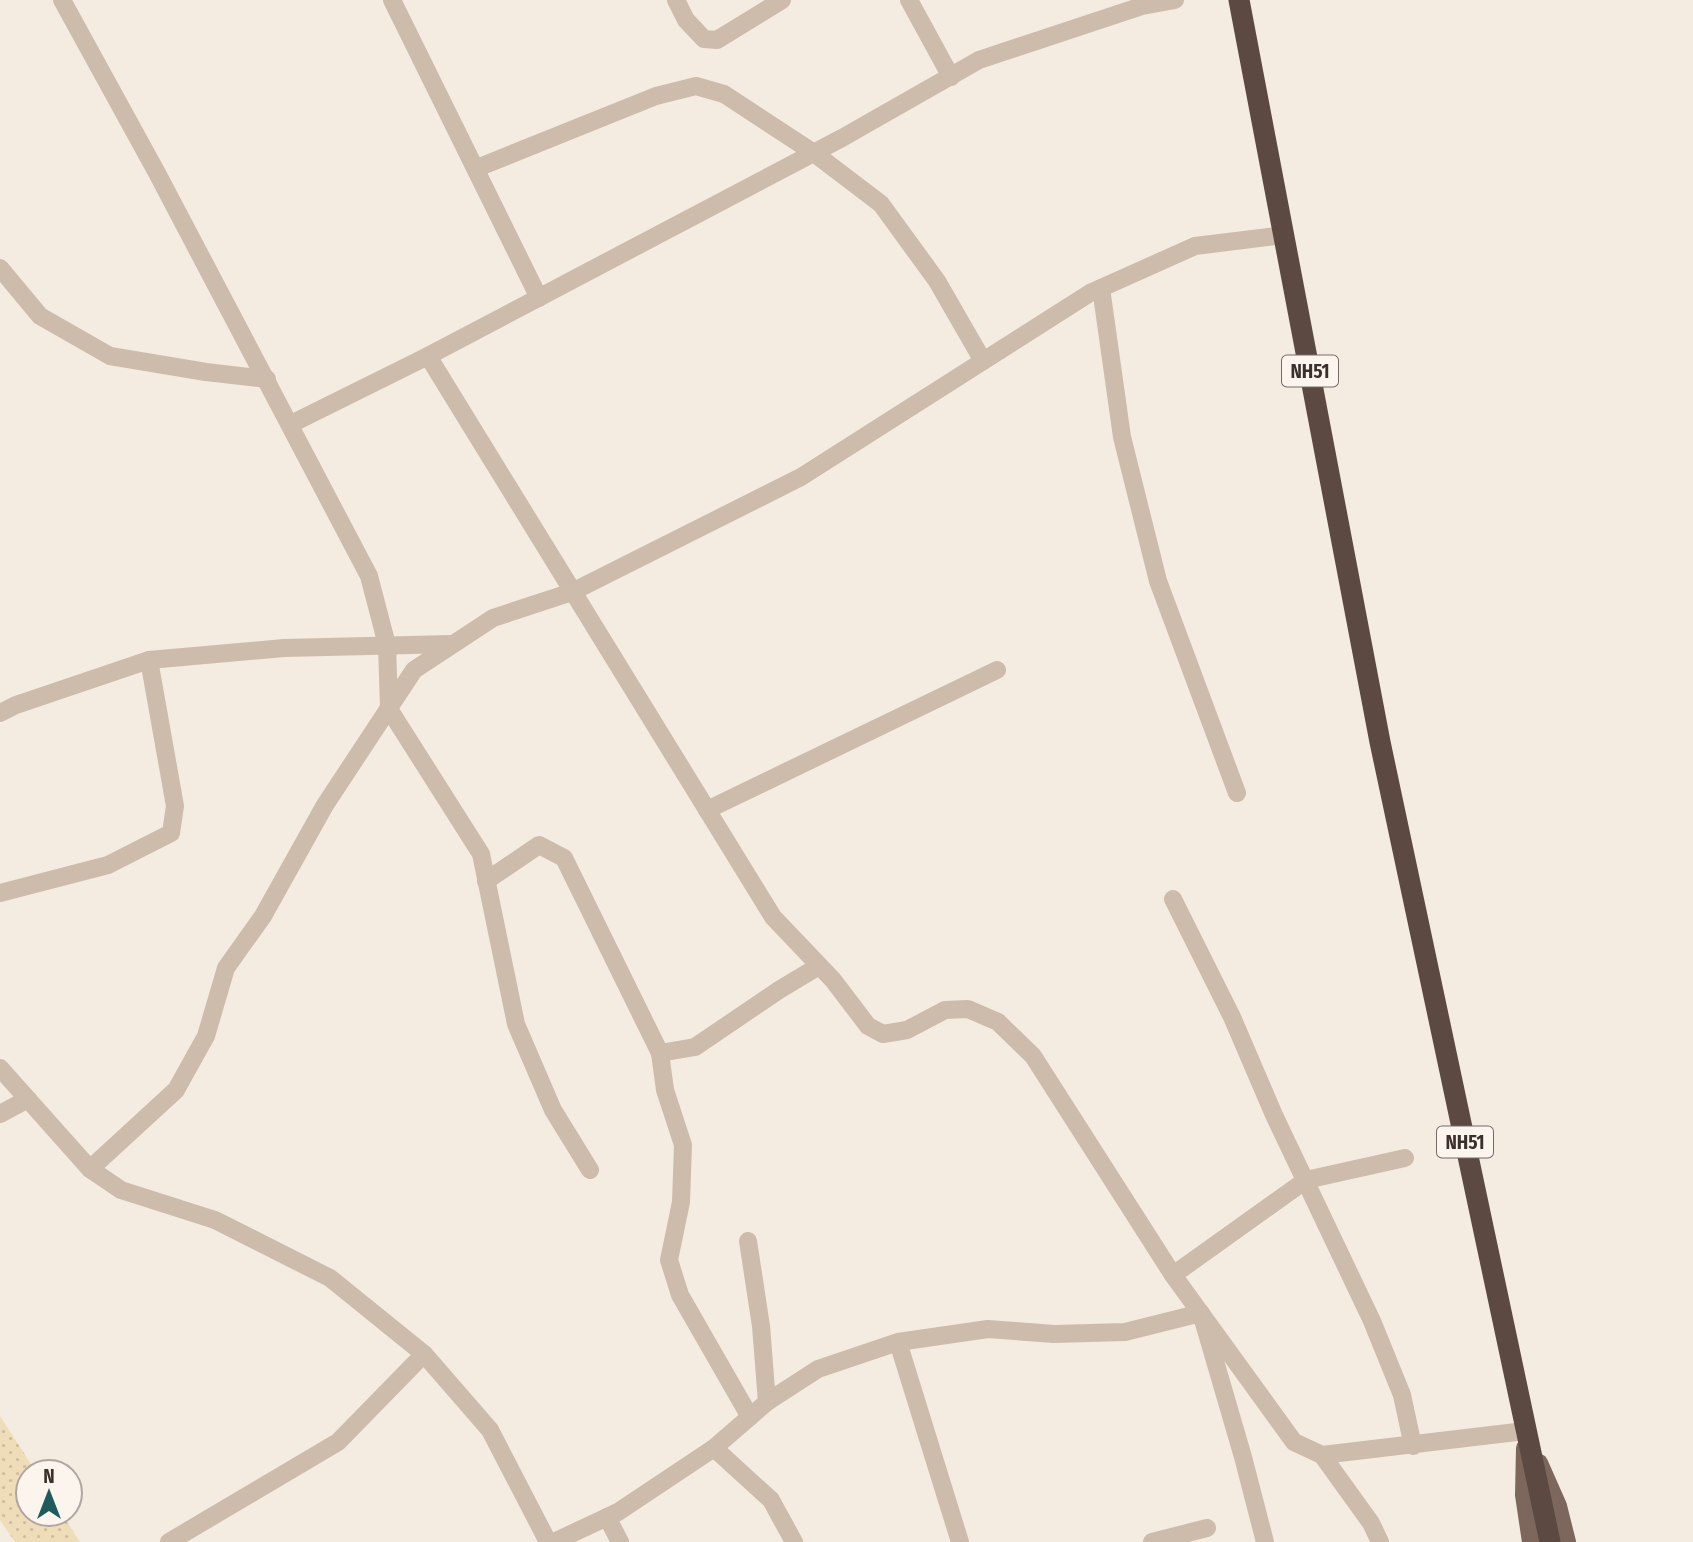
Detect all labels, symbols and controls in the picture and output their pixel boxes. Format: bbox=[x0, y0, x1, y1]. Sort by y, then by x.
road number: NH51 bbox=[1282, 356, 1338, 386]
road number: NH51 bbox=[1437, 1126, 1493, 1158]
north arrow bbox=[14, 1458, 84, 1528]
text: N bbox=[43, 1465, 55, 1488]

